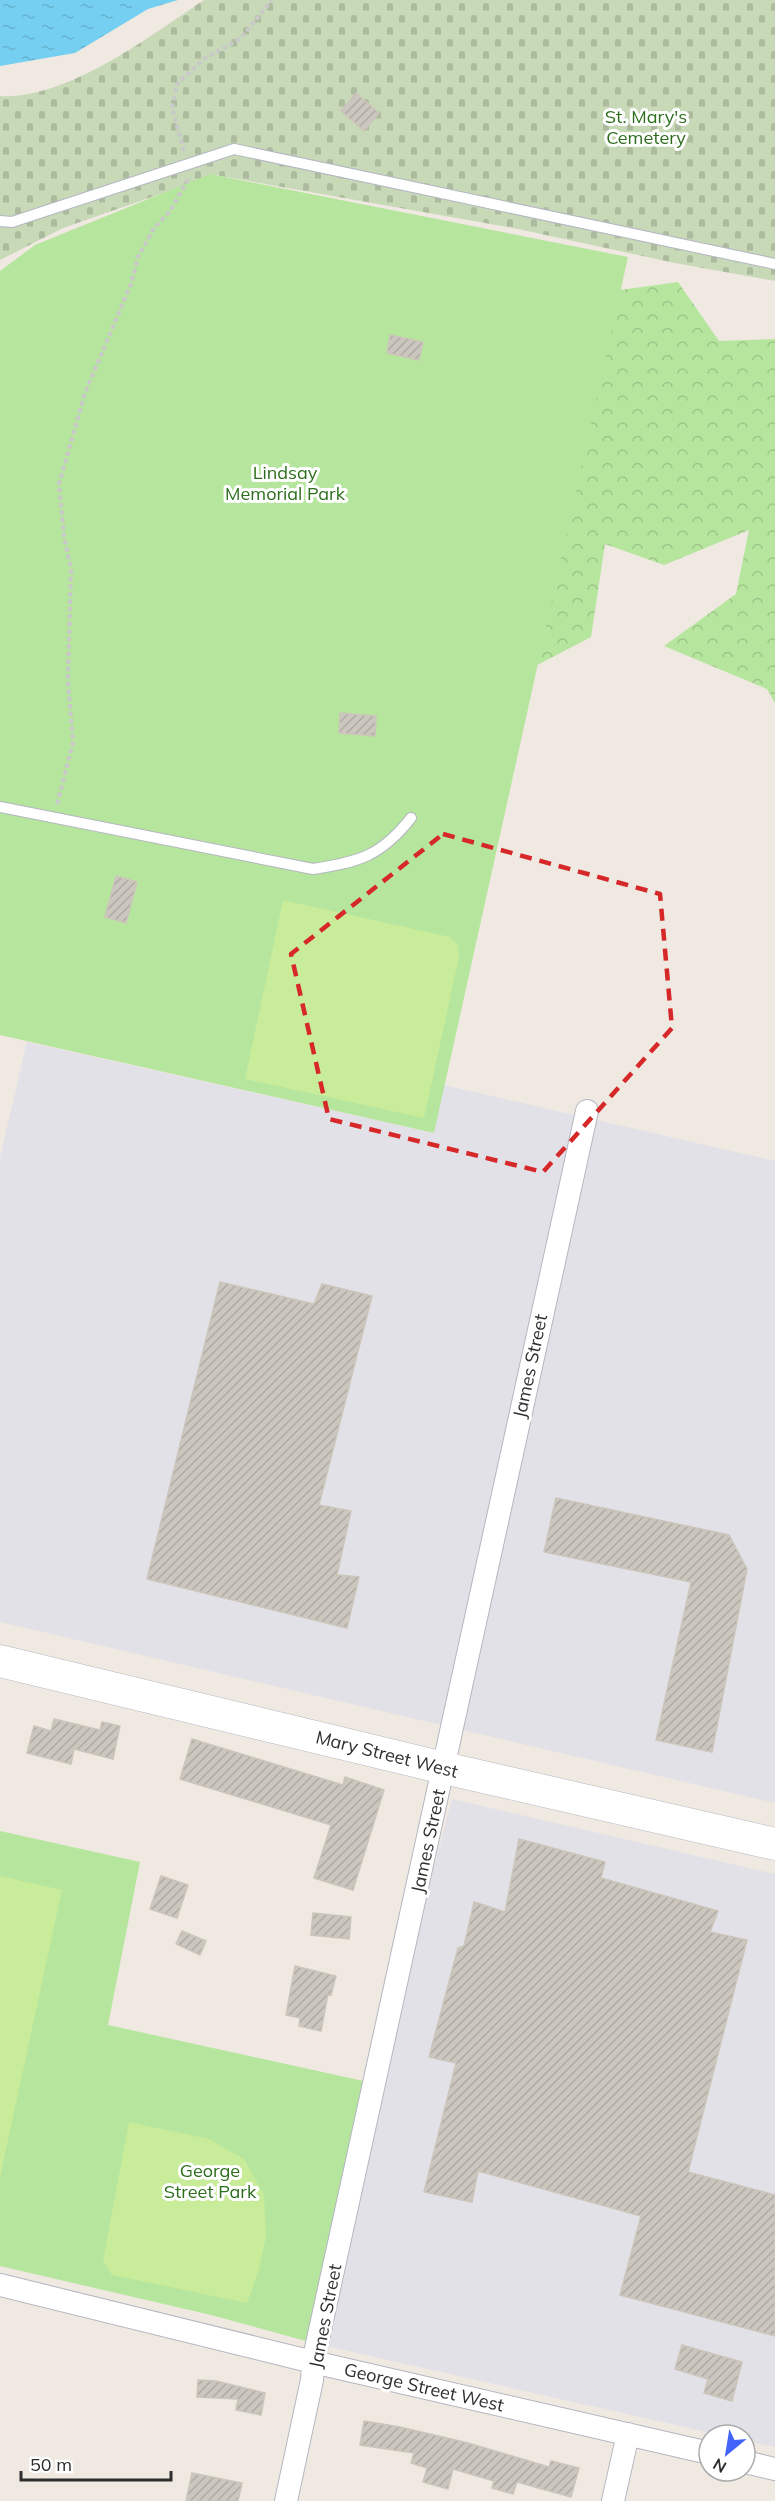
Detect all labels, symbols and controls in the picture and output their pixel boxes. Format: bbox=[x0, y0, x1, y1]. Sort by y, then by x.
park label: St. Mary's Cemetery bbox=[605, 105, 687, 149]
park label: Lindsay Memorial Park bbox=[225, 461, 346, 505]
street label: James Street bbox=[508, 1312, 552, 1420]
street label: Mary Street West bbox=[313, 1725, 461, 1783]
street label: James Street bbox=[406, 1787, 450, 1895]
park label: George Street Park bbox=[164, 2159, 257, 2203]
street label: James Street bbox=[304, 2262, 346, 2370]
street label: George Street West bbox=[342, 2357, 506, 2417]
north arrow bbox=[697, 2423, 757, 2483]
scale bar bbox=[21, 2444, 171, 2482]
text: 50 m bbox=[30, 2453, 72, 2476]
text: N bbox=[709, 2454, 730, 2478]

